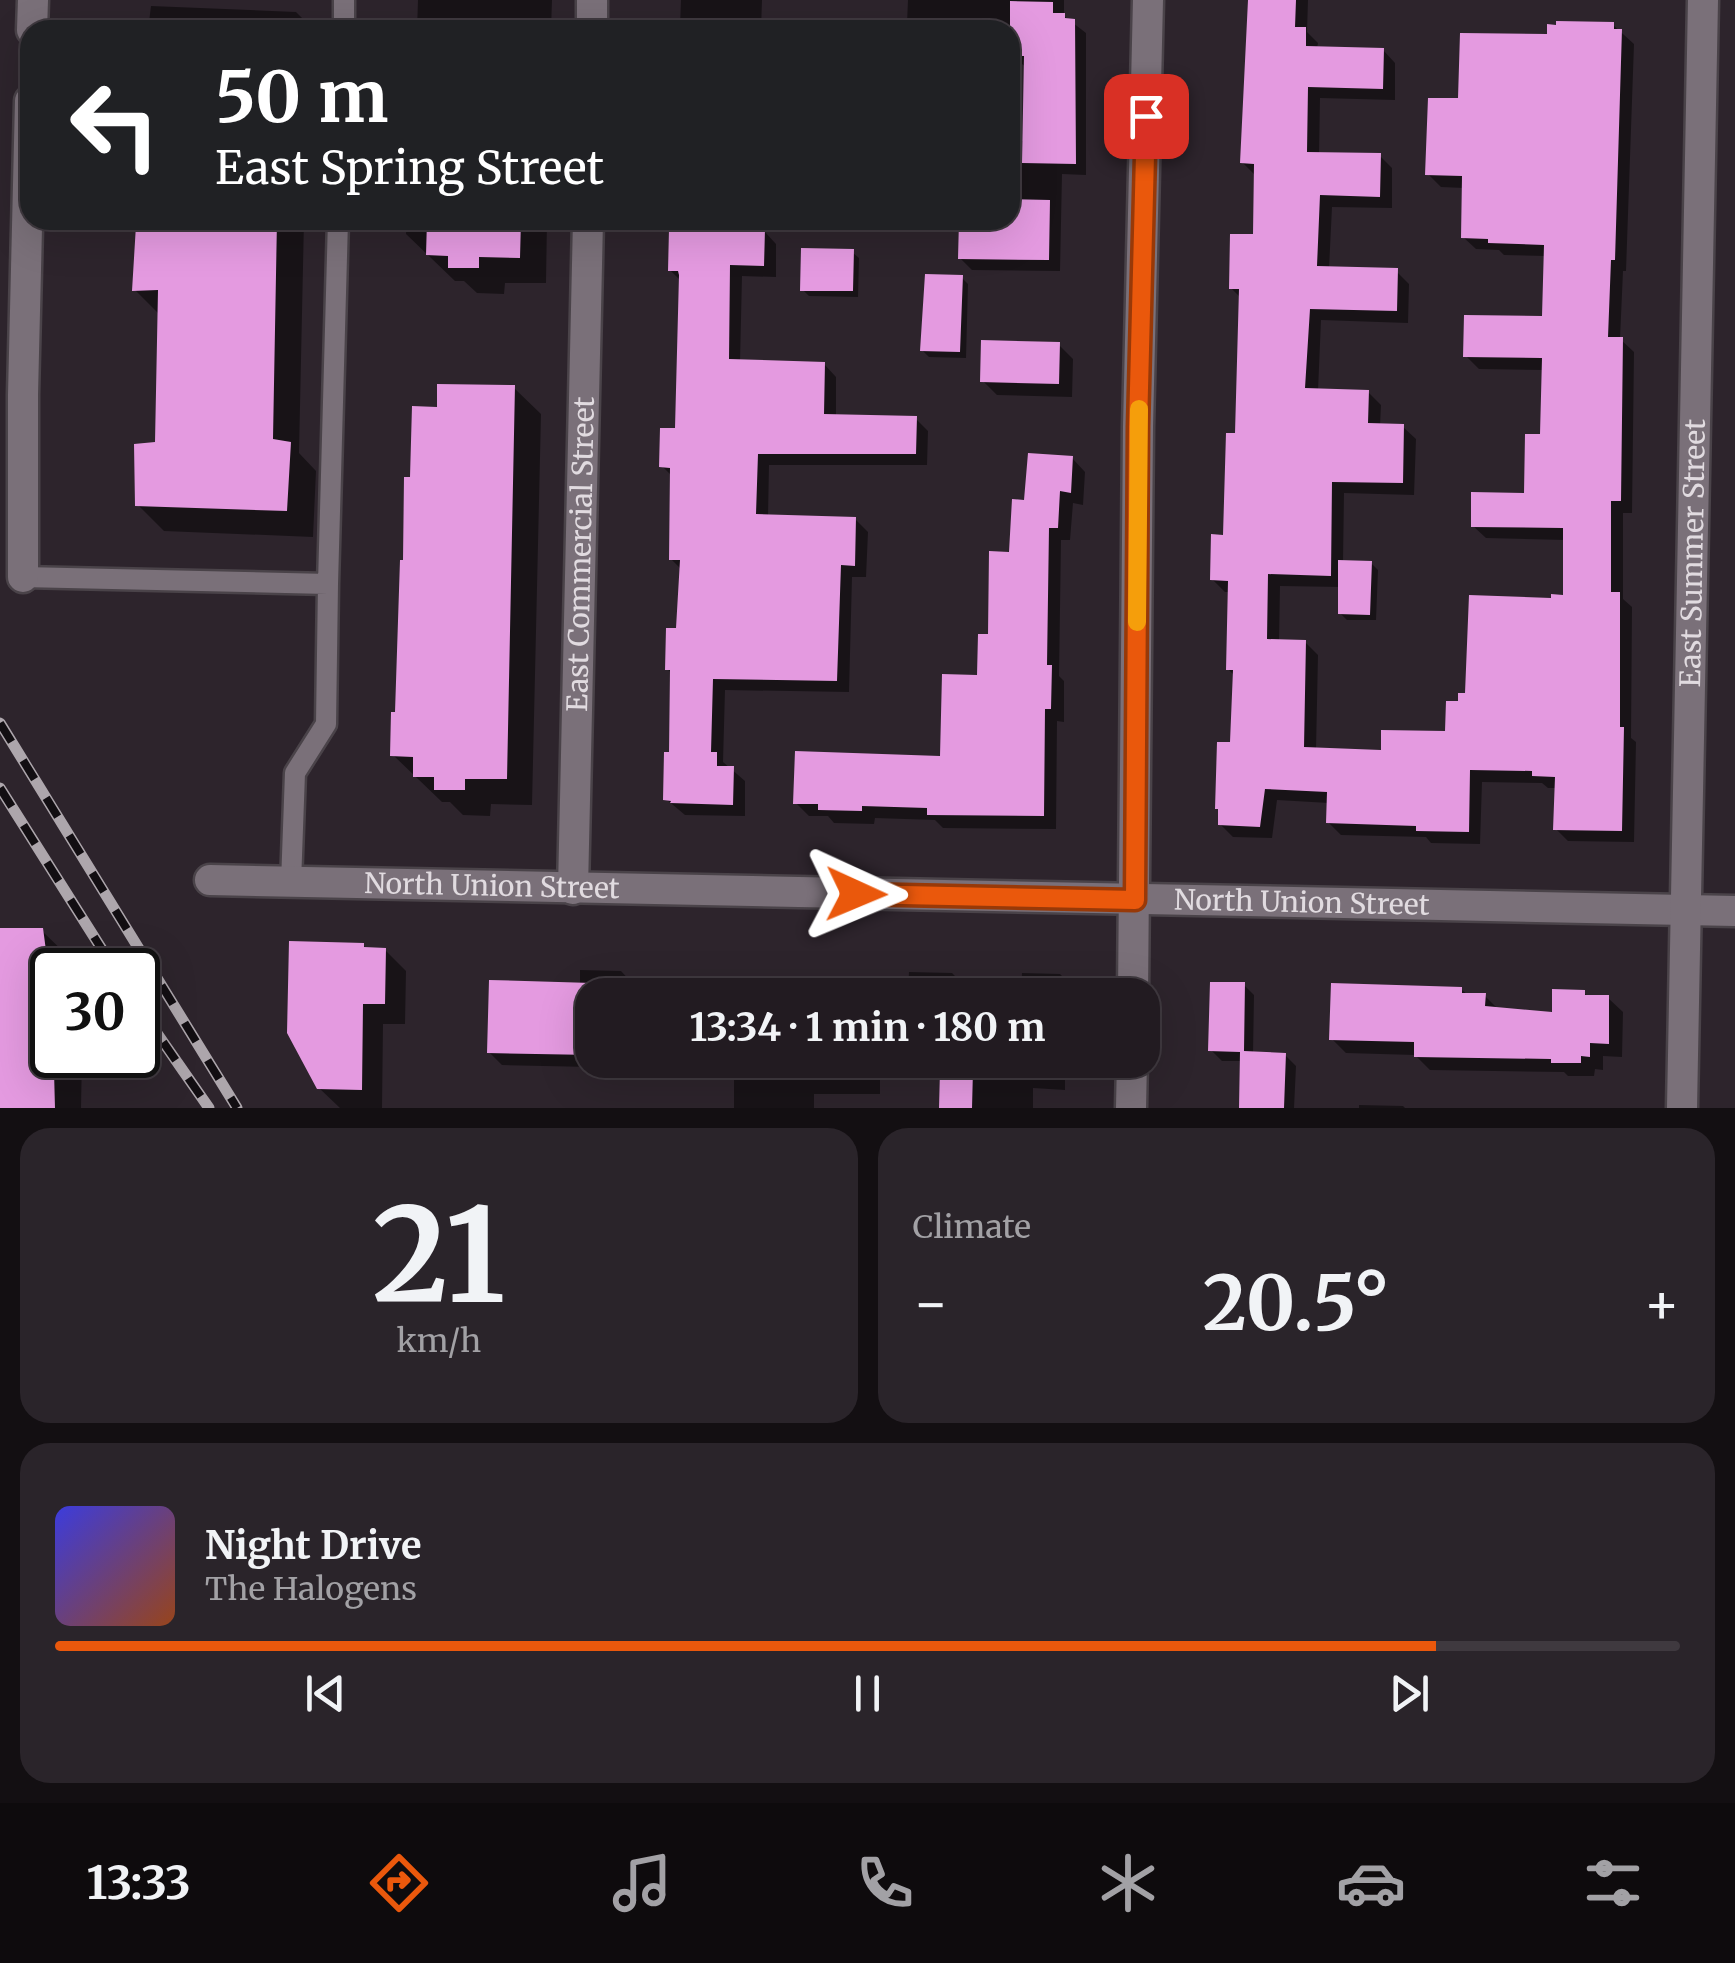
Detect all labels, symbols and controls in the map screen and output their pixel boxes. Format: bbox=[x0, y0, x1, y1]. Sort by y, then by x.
text: 50 m bbox=[215, 53, 388, 141]
icon: left bbox=[50, 60, 180, 190]
pin bbox=[1104, 74, 1189, 159]
icon: arrive bbox=[1119, 89, 1174, 144]
text: East Spring Street bbox=[215, 140, 604, 196]
street label: East Commercial Street bbox=[559, 396, 602, 712]
street label: East Summer Street bbox=[1672, 419, 1713, 688]
position arrow bbox=[804, 842, 908, 946]
street label: North Union Street bbox=[364, 865, 620, 906]
street label: North Union Street bbox=[1174, 882, 1430, 923]
speed limit sign: 30 bbox=[30, 948, 160, 1078]
text: 13:34 · 1 min · 180 m bbox=[690, 1004, 1045, 1051]
text: 21 bbox=[372, 1174, 505, 1337]
text: Climate bbox=[913, 1207, 1031, 1247]
text: 20.5° bbox=[1203, 1256, 1390, 1350]
text: − bbox=[913, 1269, 949, 1338]
text: + bbox=[1643, 1269, 1680, 1338]
text: km/h bbox=[396, 1321, 481, 1361]
text: Night Drive bbox=[205, 1522, 422, 1569]
text: The Halogens bbox=[205, 1569, 417, 1609]
icon: previous bbox=[298, 1666, 353, 1721]
icon: pause bbox=[840, 1666, 895, 1721]
icon: next bbox=[1382, 1666, 1437, 1721]
icon: directions bbox=[364, 1848, 434, 1918]
icon: music bbox=[607, 1848, 677, 1918]
icon: phone bbox=[850, 1848, 920, 1918]
icon: climate bbox=[1093, 1848, 1163, 1918]
icon: car bbox=[1336, 1848, 1406, 1918]
icon: filters bbox=[1578, 1848, 1648, 1918]
text: 13:33 bbox=[86, 1855, 191, 1911]

